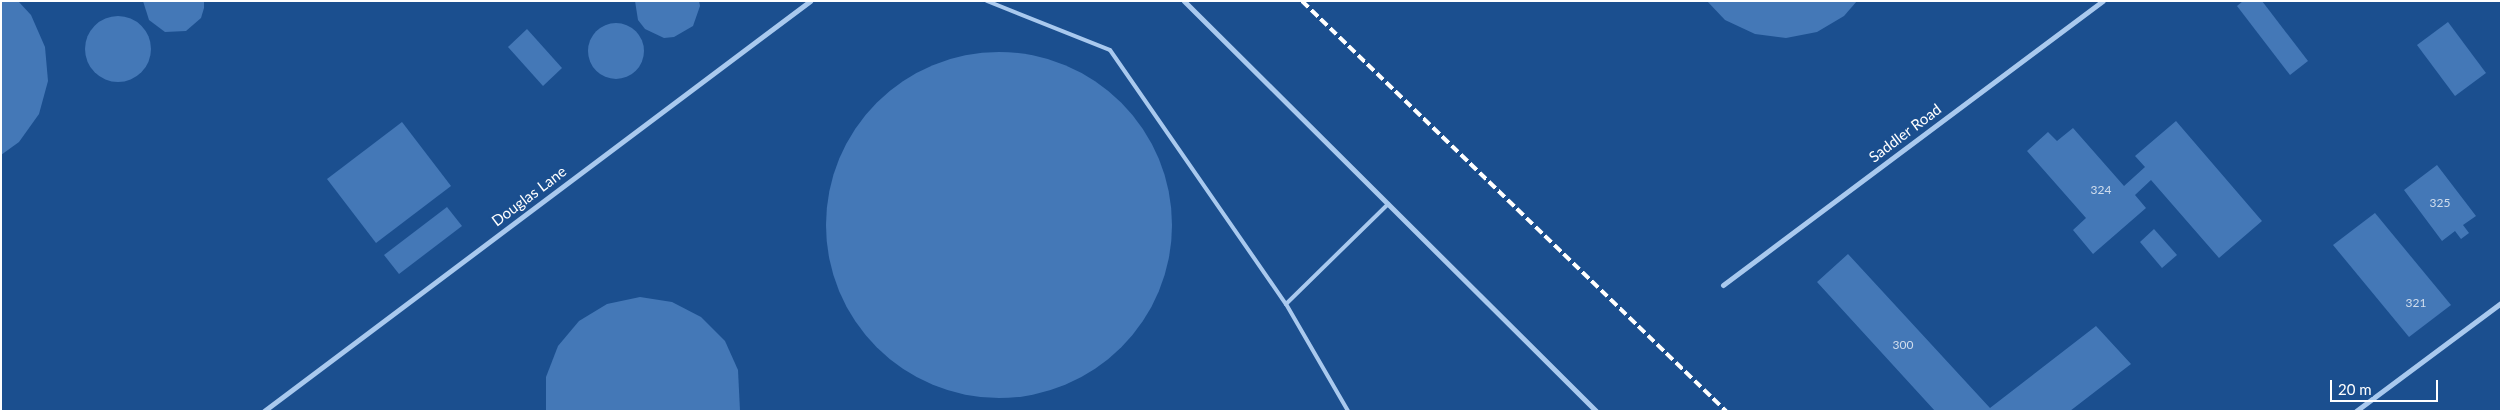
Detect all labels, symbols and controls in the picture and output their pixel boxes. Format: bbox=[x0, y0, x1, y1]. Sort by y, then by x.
street label: Saddler Road bbox=[1865, 100, 1945, 166]
street label: Douglas Lane bbox=[488, 162, 570, 230]
house number: 324 bbox=[2091, 183, 2111, 197]
house number: 325 bbox=[2430, 196, 2450, 210]
house number: 321 bbox=[2406, 296, 2426, 310]
house number: 300 bbox=[1893, 338, 1913, 352]
scale bar bbox=[2332, 370, 2440, 402]
text: 20 m bbox=[2338, 380, 2372, 398]

